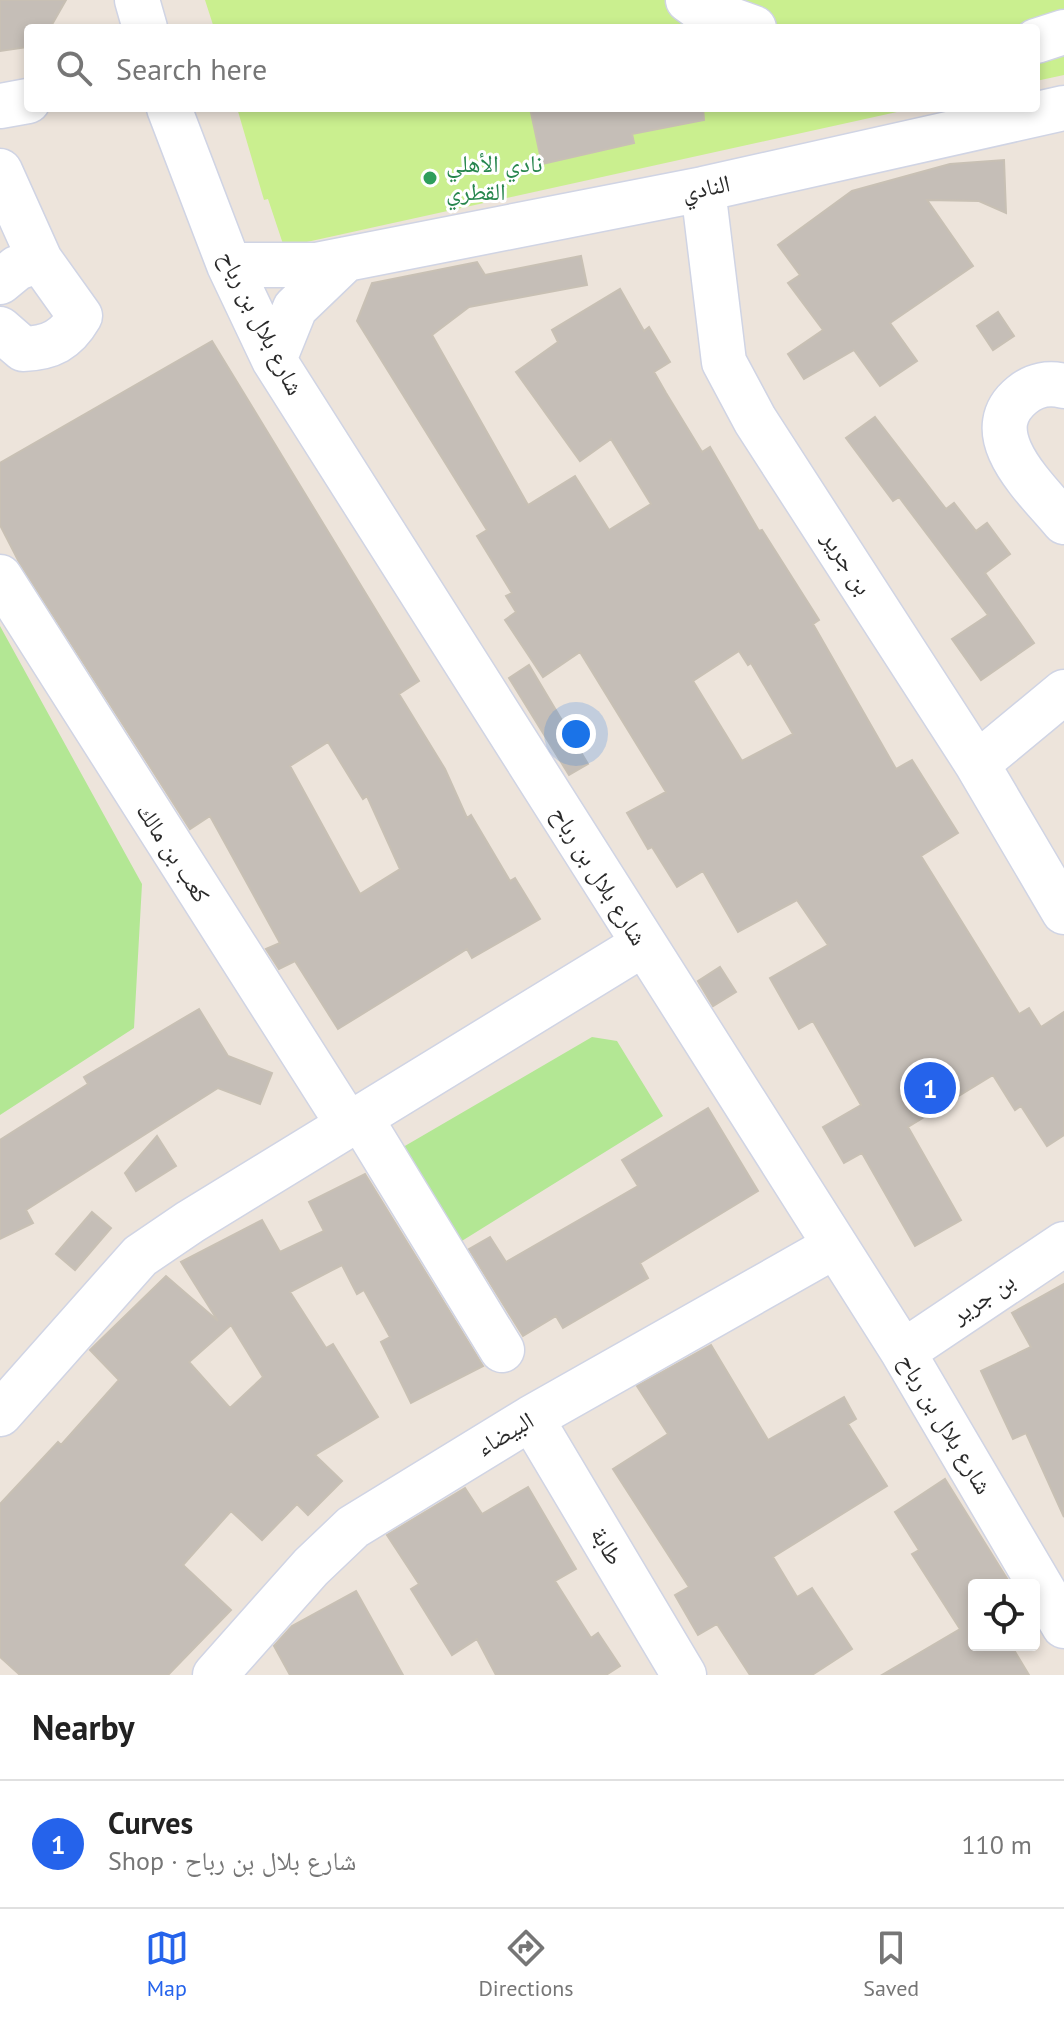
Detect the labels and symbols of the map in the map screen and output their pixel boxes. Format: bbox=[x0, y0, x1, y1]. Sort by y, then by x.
place label: نادي الأهلي القطري bbox=[446, 148, 543, 211]
street label: النادي bbox=[679, 167, 734, 212]
marker: نادي الأهلي القطري bbox=[421, 169, 439, 187]
street label: شارع بلال بن رباح bbox=[212, 245, 311, 400]
street label: بن جرير bbox=[815, 524, 879, 600]
your location bbox=[556, 714, 596, 754]
street label: كعب بن مالك bbox=[130, 797, 217, 908]
street label: شارع بلال بن رباح bbox=[544, 800, 654, 951]
pin: 1 bbox=[904, 1058, 956, 1118]
street label: بن جرير bbox=[944, 1265, 1020, 1331]
street label: شارع بلال بن رباح bbox=[891, 1348, 999, 1500]
street label: البيضاء bbox=[470, 1404, 539, 1463]
street label: طابة bbox=[584, 1521, 631, 1571]

